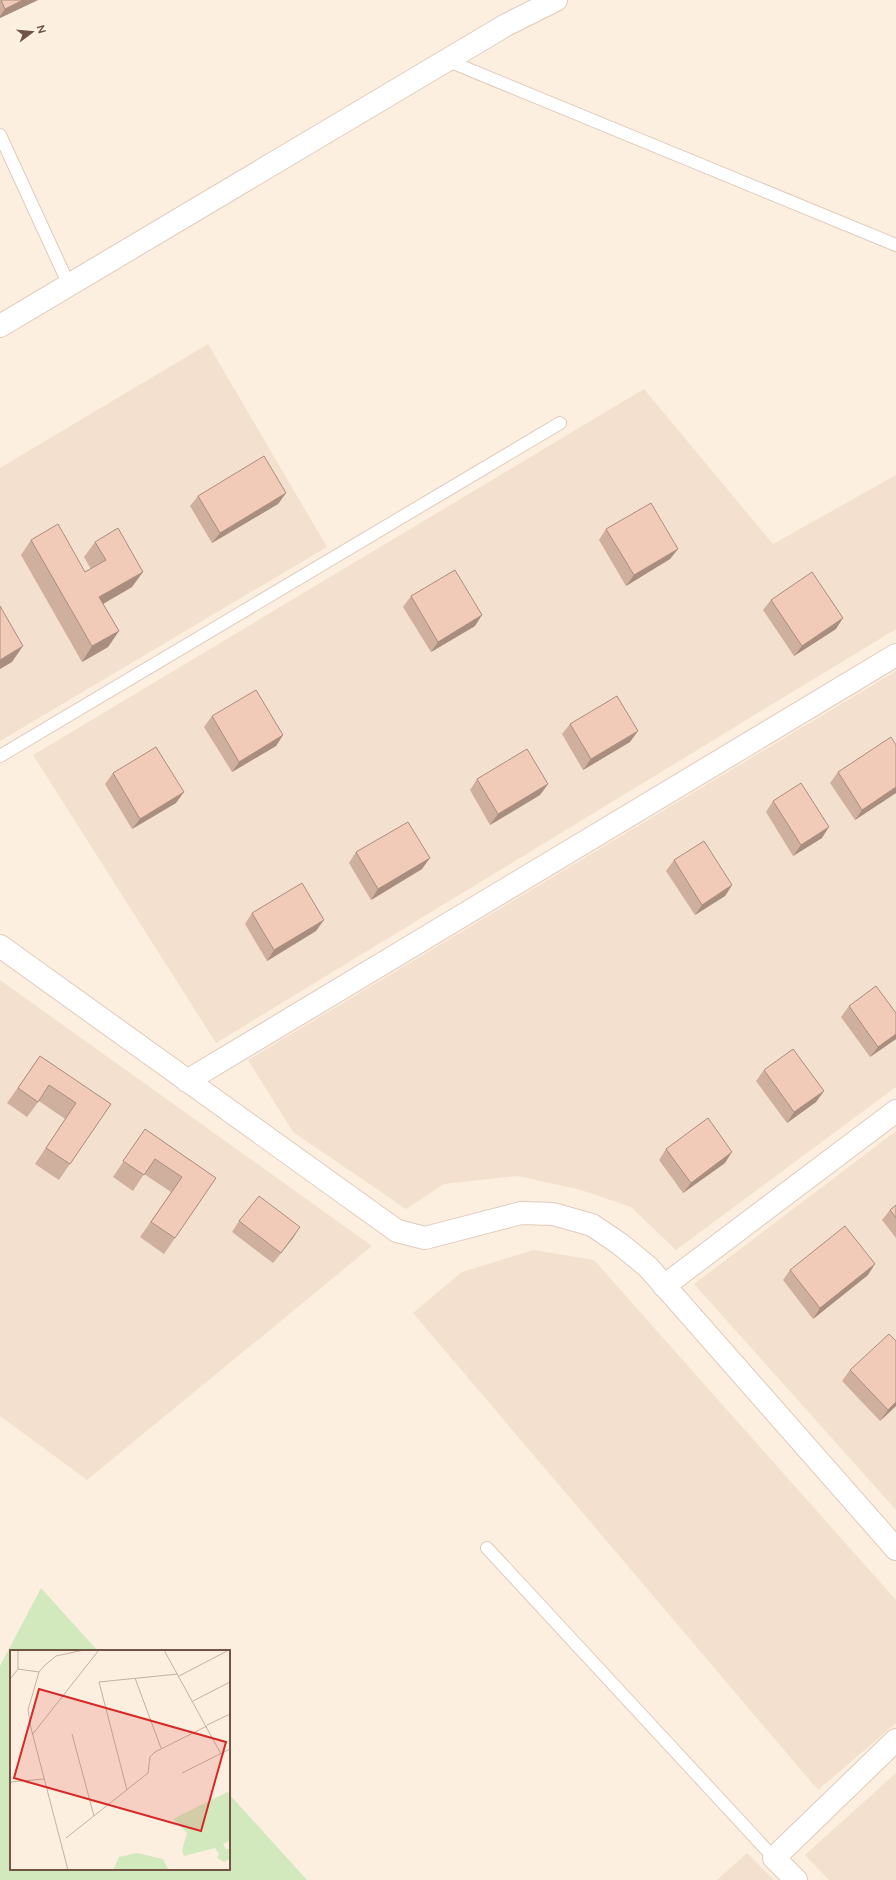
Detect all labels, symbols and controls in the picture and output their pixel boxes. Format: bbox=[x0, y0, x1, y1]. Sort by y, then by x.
north arrow bbox=[12, 12, 52, 52]
text: N bbox=[34, 24, 49, 35]
inset map bbox=[10, 1650, 230, 1870]

